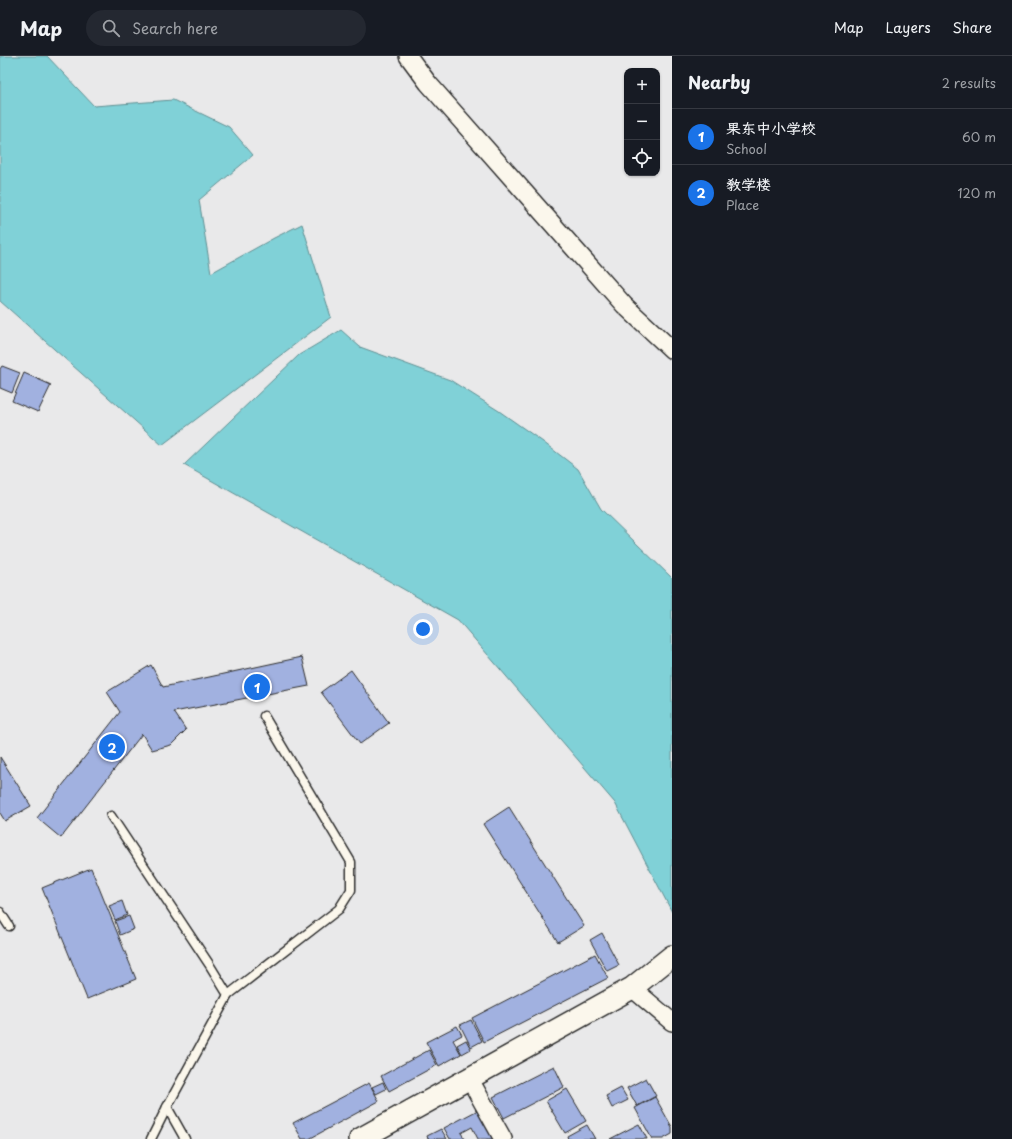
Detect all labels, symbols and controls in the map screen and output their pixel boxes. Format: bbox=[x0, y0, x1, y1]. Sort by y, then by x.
search box bbox=[86, 10, 366, 46]
text: Map bbox=[20, 14, 62, 42]
text: Search here bbox=[132, 16, 218, 39]
icon: search bbox=[100, 17, 122, 39]
text: Map bbox=[834, 17, 864, 38]
text: Layers bbox=[886, 17, 931, 38]
text: Share bbox=[953, 17, 992, 38]
map controls bbox=[624, 68, 660, 176]
button: + bbox=[624, 68, 660, 104]
text: Nearby bbox=[688, 69, 750, 95]
text: 2 results bbox=[942, 73, 996, 92]
button: − bbox=[624, 104, 660, 140]
text: 果东中小学校 bbox=[726, 116, 816, 139]
text: 1 bbox=[698, 127, 704, 146]
text: 60 m bbox=[962, 127, 996, 146]
text: School bbox=[726, 139, 767, 158]
button: locate bbox=[624, 140, 660, 176]
text: 教学楼 bbox=[726, 172, 771, 195]
text: 2 bbox=[696, 183, 706, 202]
text: 120 m bbox=[957, 183, 996, 202]
text: Place bbox=[726, 195, 759, 214]
your location bbox=[413, 619, 433, 639]
pin: 1 bbox=[244, 672, 270, 702]
pin: 2 bbox=[99, 732, 125, 762]

